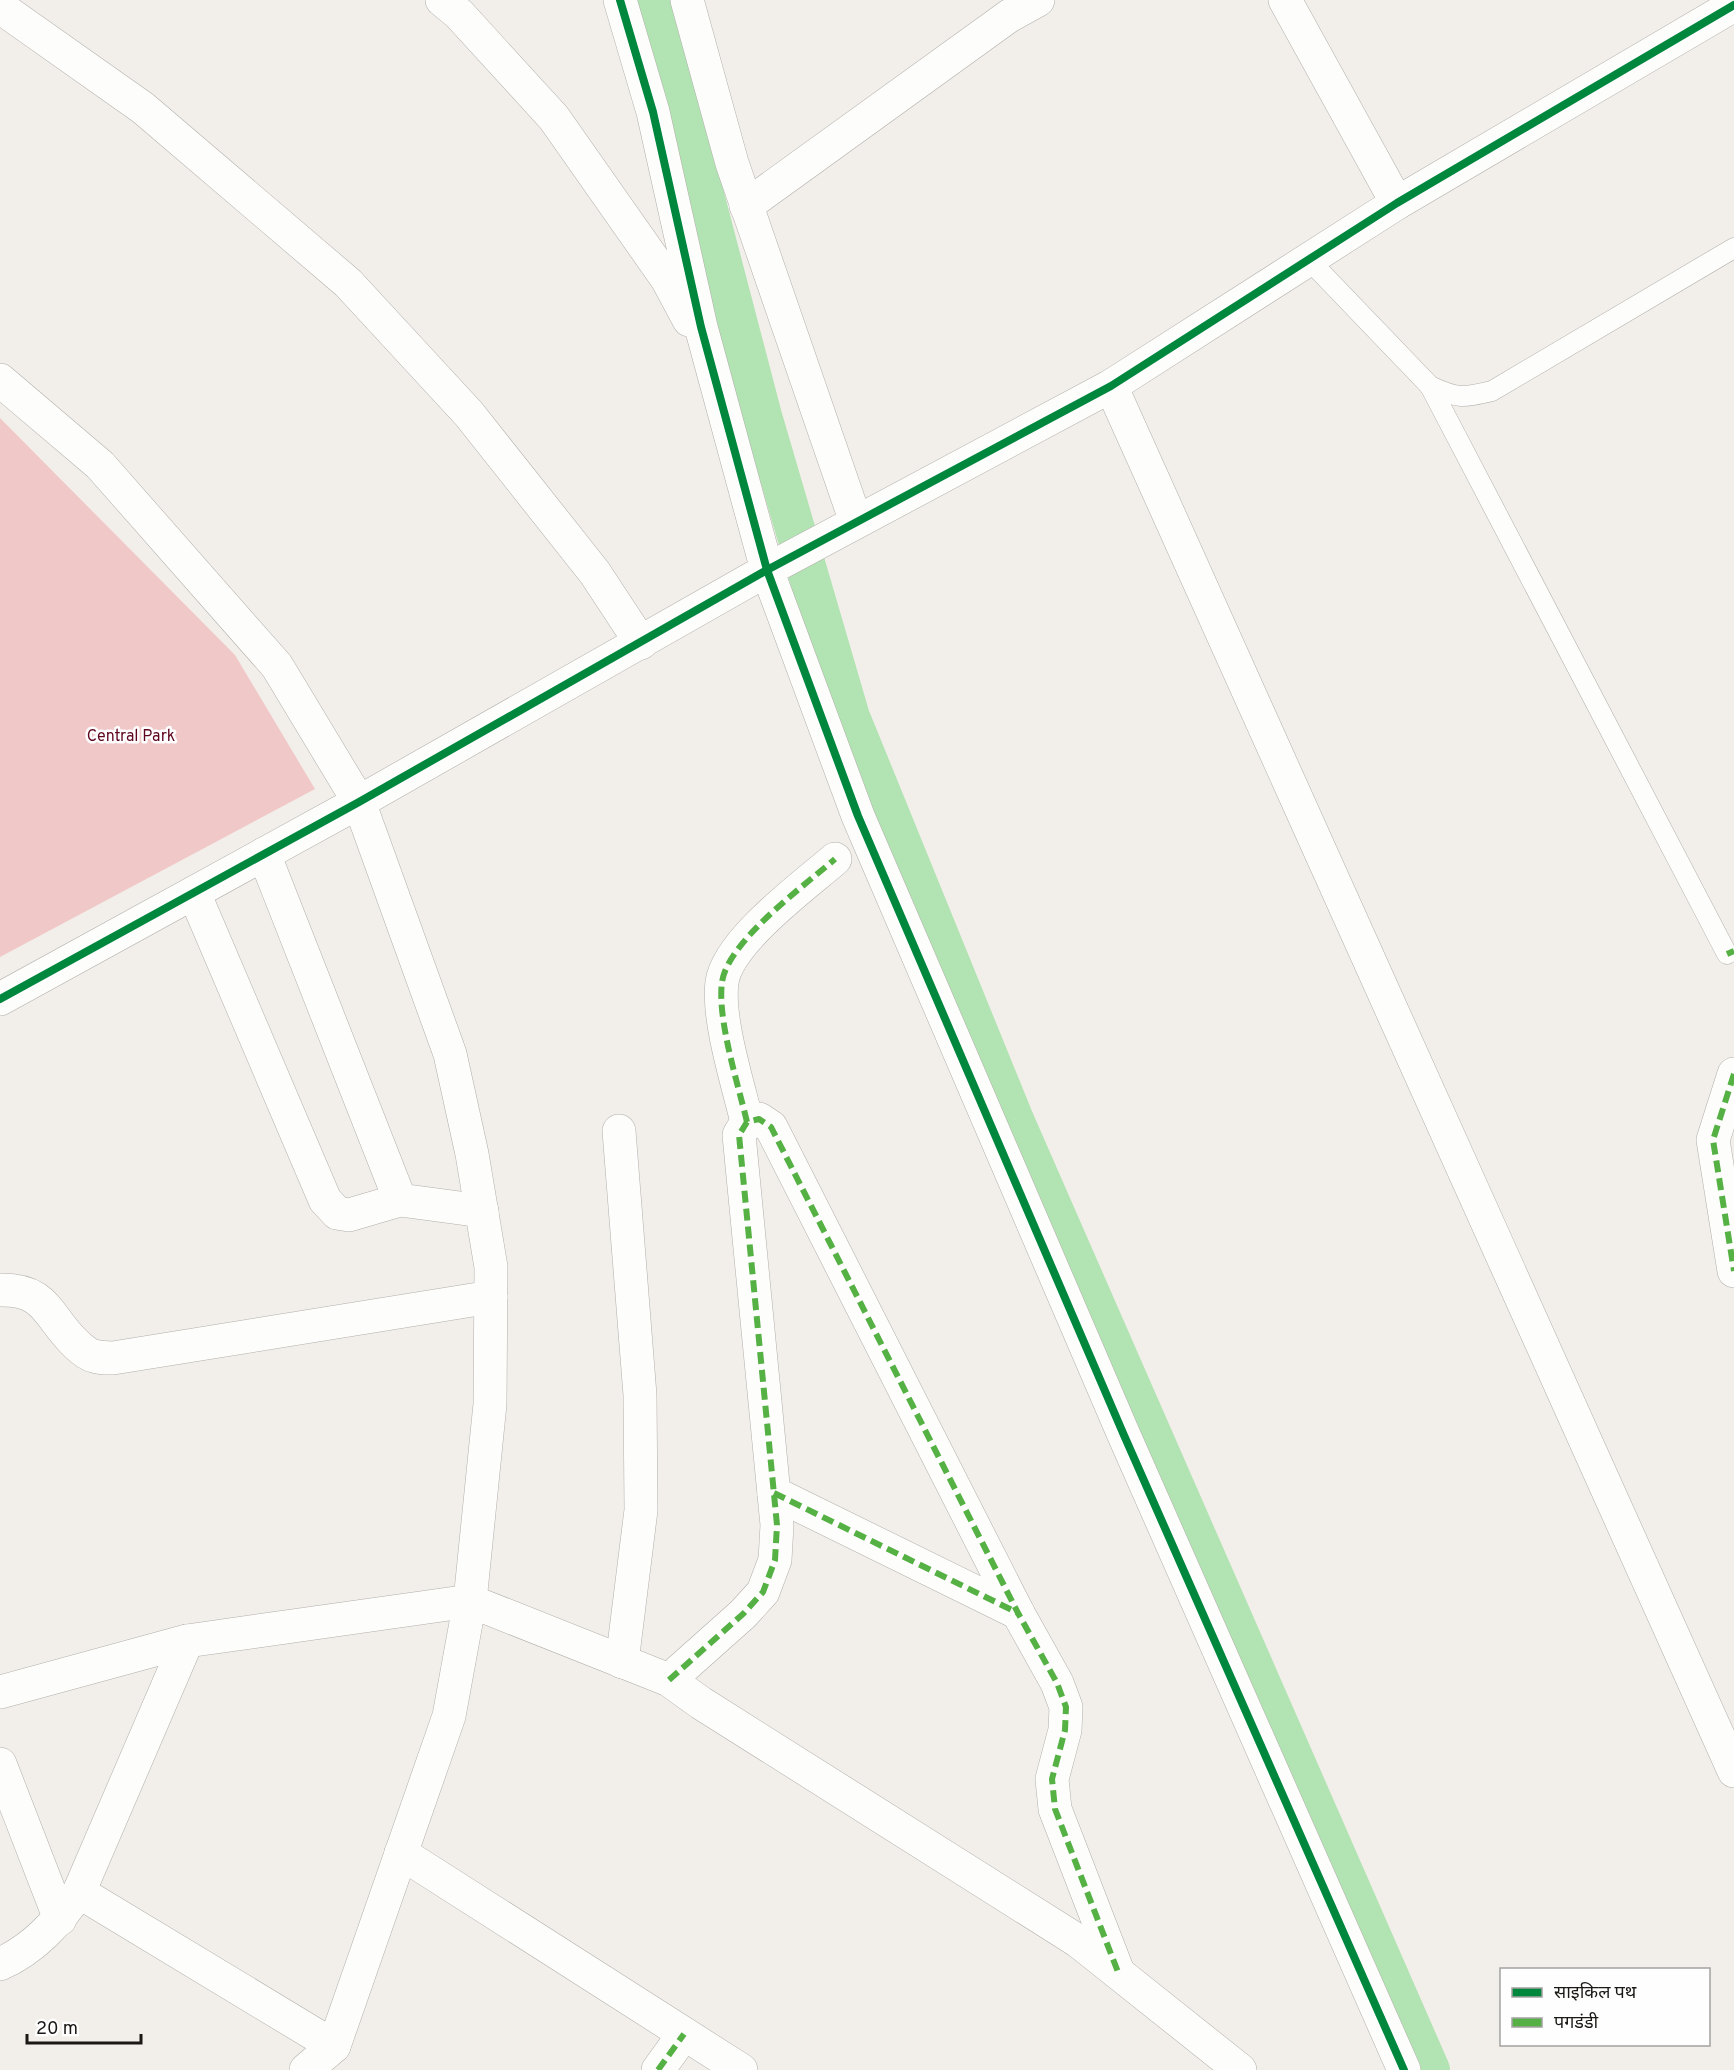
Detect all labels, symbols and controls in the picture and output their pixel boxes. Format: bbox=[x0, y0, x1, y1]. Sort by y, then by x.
park label: Central Park bbox=[87, 727, 175, 747]
legend bbox=[1500, 1968, 1710, 2046]
text: साइकिल पथ bbox=[1554, 1982, 1637, 2005]
scale bar bbox=[27, 2007, 141, 2045]
text: पगडंडी bbox=[1554, 2012, 1599, 2035]
text: 20 m bbox=[36, 2018, 78, 2041]

